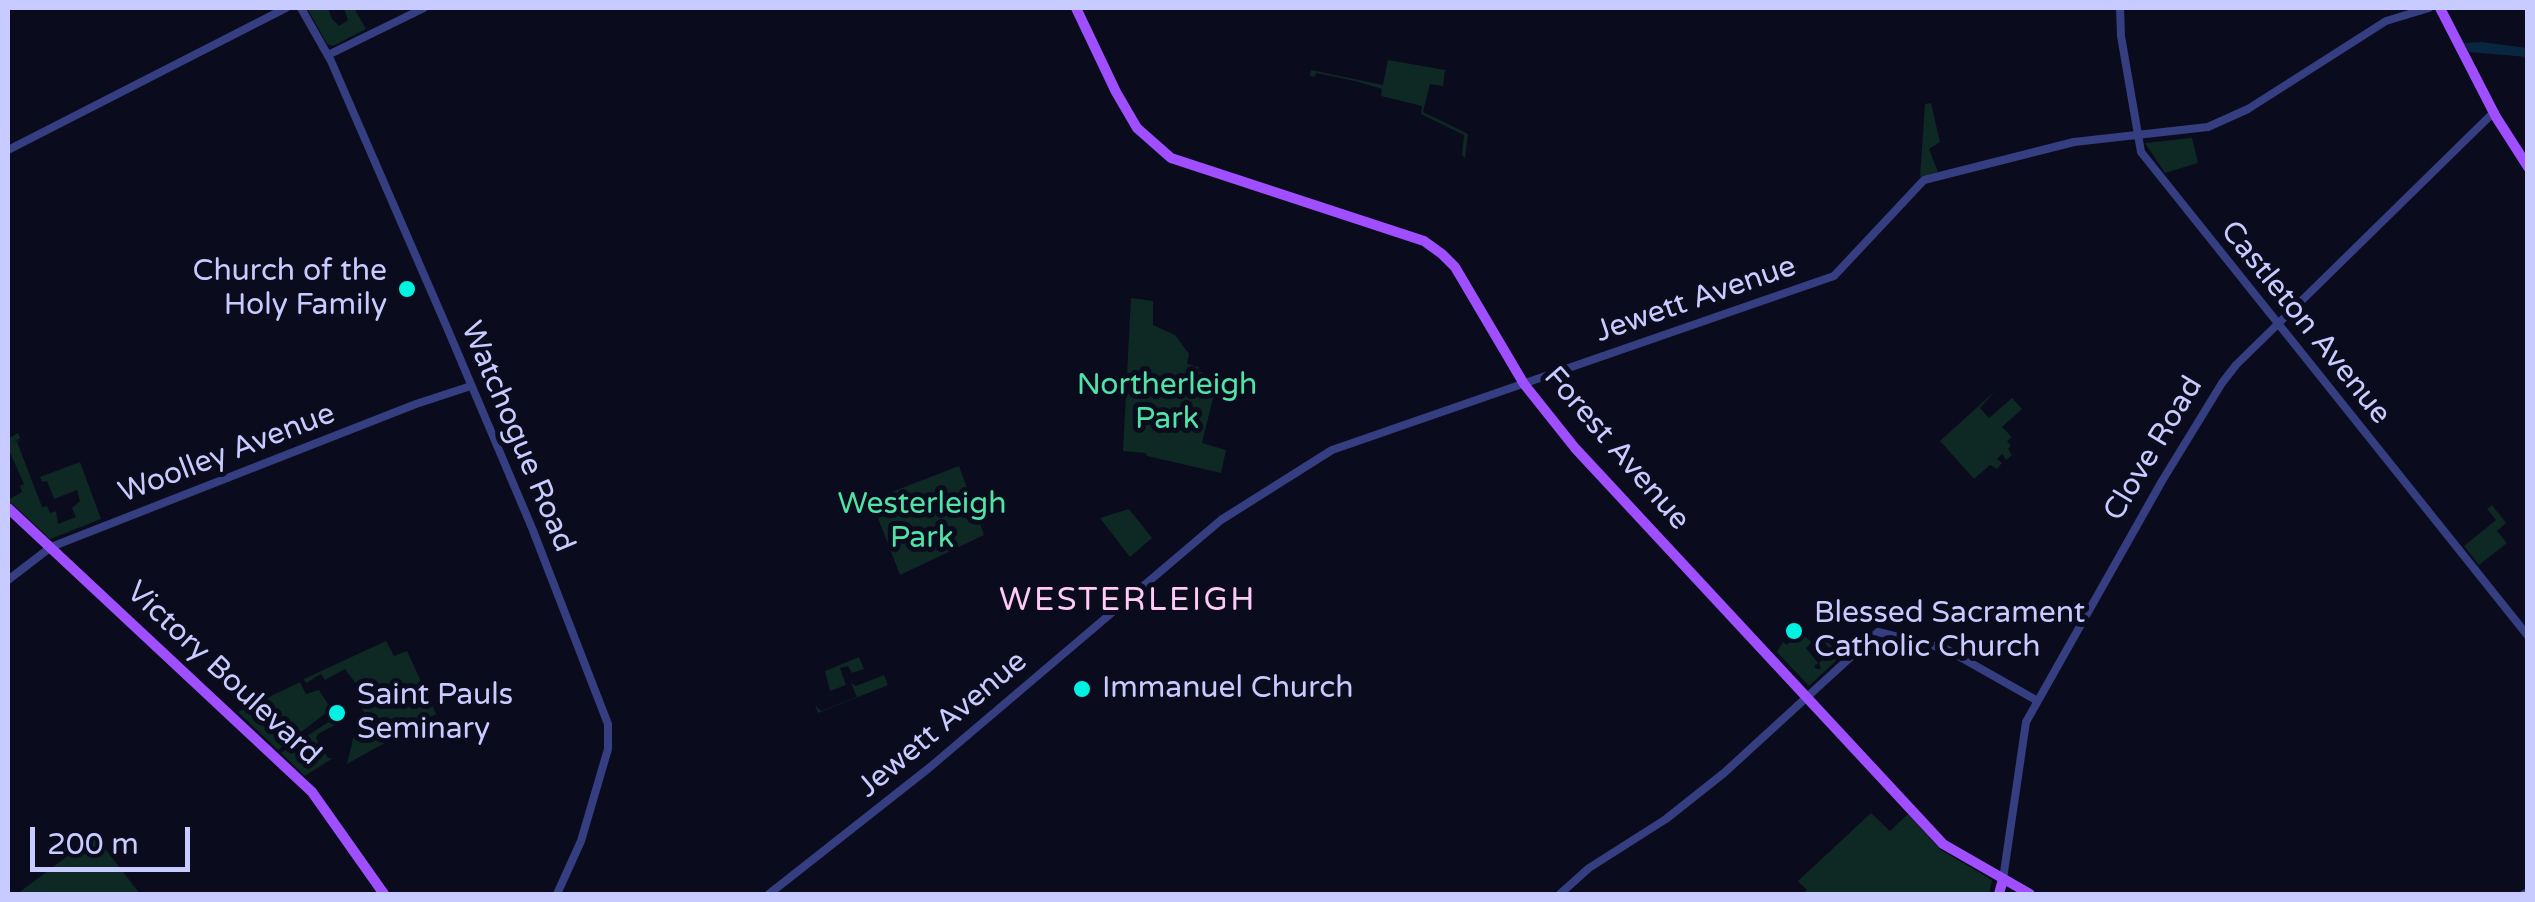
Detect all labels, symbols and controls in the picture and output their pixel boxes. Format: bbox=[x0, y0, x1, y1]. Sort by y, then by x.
street label: Castleton Avenue bbox=[2212, 214, 2398, 432]
street label: Jewett Avenue bbox=[1591, 249, 1801, 351]
place label: Church of the Holy Family bbox=[193, 254, 387, 324]
marker: Church of the Holy Family bbox=[396, 278, 418, 300]
street label: Watchogue Road bbox=[452, 316, 582, 558]
street label: Forest Avenue bbox=[1535, 360, 1697, 538]
park label: Northerleigh Park bbox=[1077, 368, 1257, 438]
street label: Clove Road bbox=[2097, 370, 2211, 528]
street label: Woolley Avenue bbox=[114, 396, 340, 512]
park label: Westerleigh Park bbox=[837, 487, 1007, 558]
street label: Victory Boulevard bbox=[118, 575, 328, 773]
district label: WESTERLEIGH bbox=[999, 583, 1257, 621]
place label: Blessed Sacrament Catholic Church bbox=[1814, 596, 2085, 666]
marker: Blessed Sacrament Catholic Church bbox=[1783, 620, 1805, 642]
street label: Jewett Avenue bbox=[851, 644, 1035, 806]
place label: Immanuel Church bbox=[1102, 671, 1353, 707]
place label: Saint Pauls Seminary bbox=[357, 678, 513, 748]
marker: Immanuel Church bbox=[1071, 678, 1093, 700]
marker: Saint Pauls Seminary bbox=[326, 702, 348, 724]
scale bar bbox=[35, 807, 195, 869]
text: 200 m bbox=[47, 826, 139, 863]

